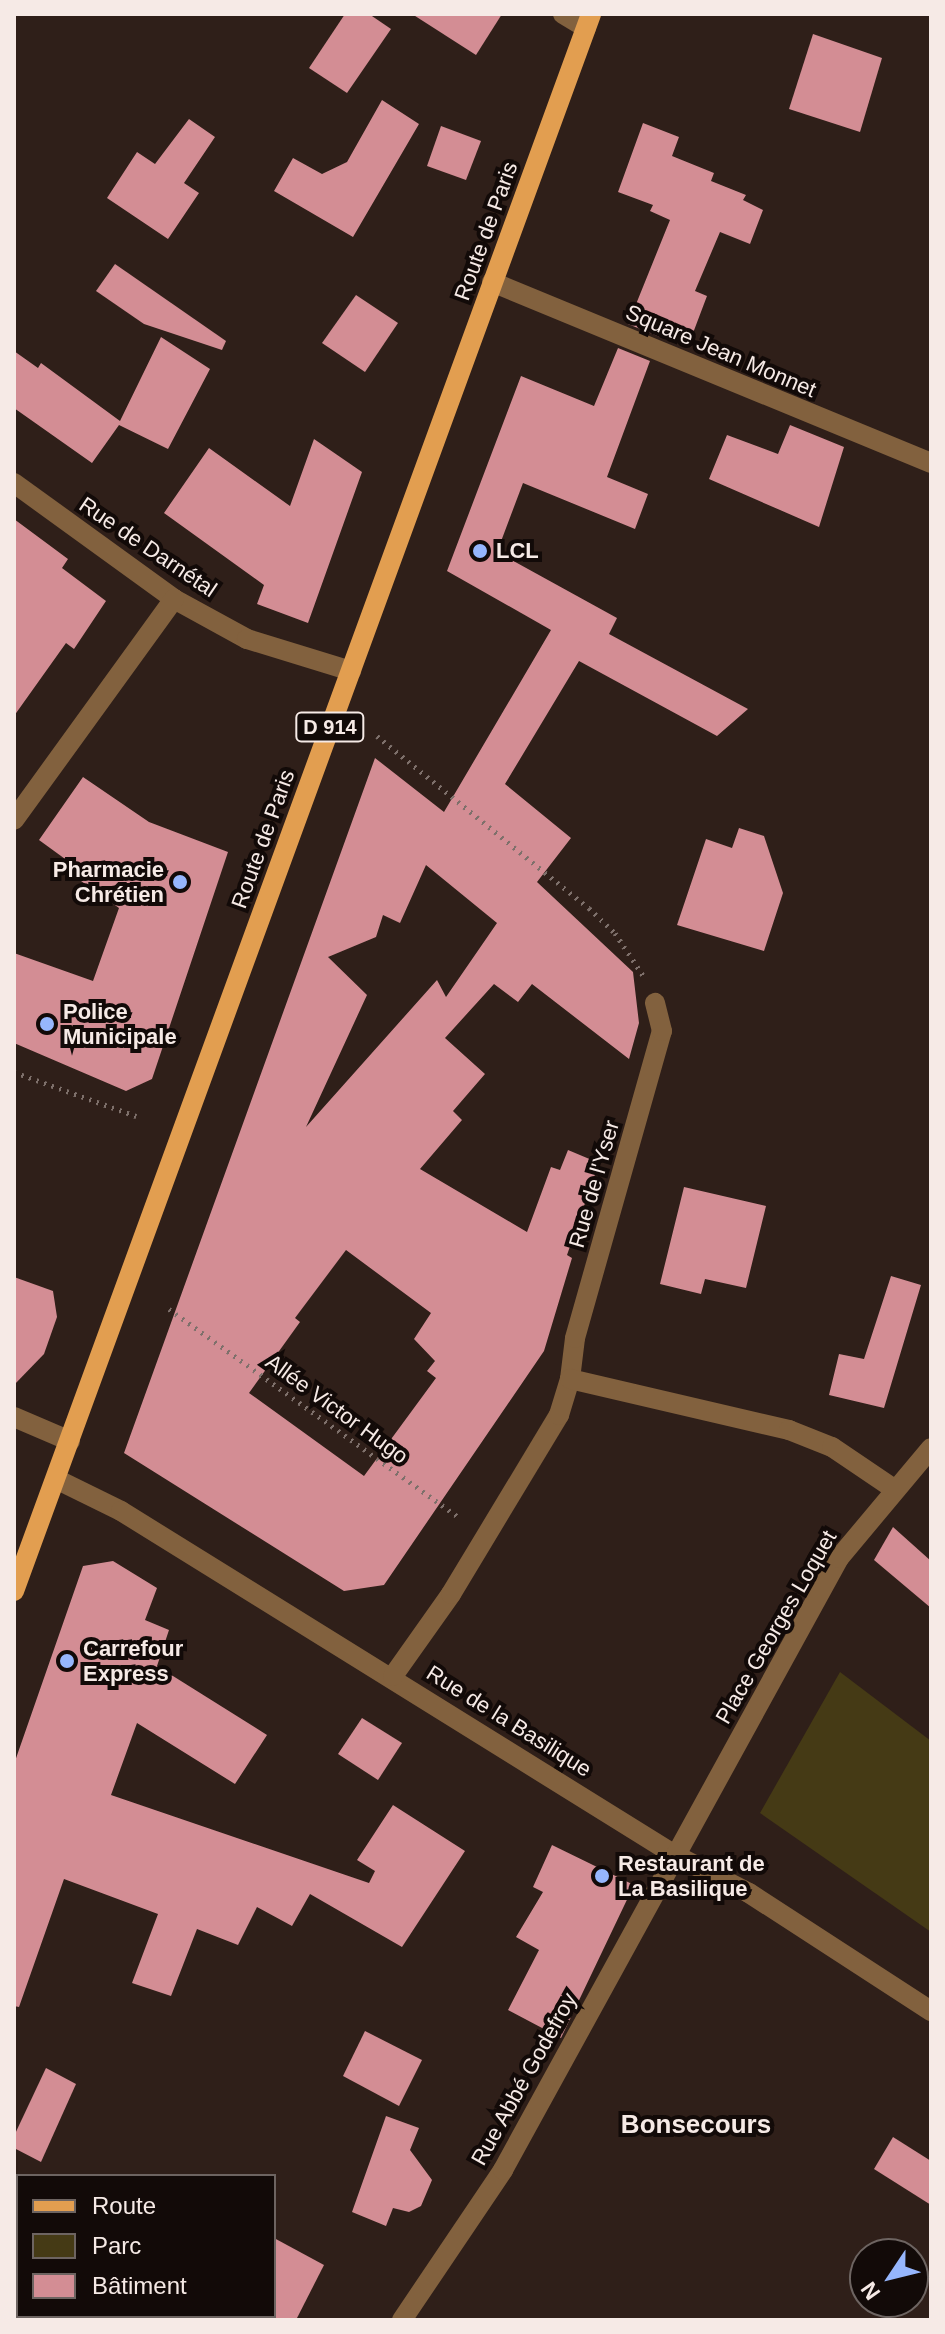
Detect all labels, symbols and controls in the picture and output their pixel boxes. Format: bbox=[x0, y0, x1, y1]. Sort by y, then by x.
street label: Route de Paris bbox=[449, 158, 523, 304]
street label: Square Jean Monnet bbox=[622, 299, 820, 403]
street label: Rue de Darnétal bbox=[74, 491, 222, 603]
place label: LCL bbox=[496, 538, 539, 564]
marker: LCL bbox=[471, 542, 489, 560]
road number: D 914 bbox=[294, 711, 366, 743]
street label: Route de Paris bbox=[226, 766, 300, 912]
place label: Pharmacie Chrétien bbox=[53, 856, 164, 908]
marker: Pharmacie Chrétien bbox=[171, 873, 189, 891]
place label: Police Municipale bbox=[63, 998, 177, 1050]
marker: Police Municipale bbox=[38, 1015, 56, 1033]
street label: Rue de l'Yser bbox=[563, 1117, 625, 1251]
street label: Allée Victor Hugo bbox=[261, 1348, 413, 1470]
street label: Place Georges Loquet bbox=[710, 1526, 842, 1728]
place label: Carrefour Express bbox=[83, 1635, 183, 1686]
marker: Carrefour Express bbox=[58, 1652, 76, 1670]
street label: Rue de la Basilique bbox=[422, 1660, 596, 1782]
place label: Restaurant de La Basilique bbox=[618, 1850, 765, 1902]
marker: Restaurant de La Basilique bbox=[593, 1867, 611, 1885]
street label: Rue Abbé Godefroy bbox=[465, 1988, 583, 2170]
district label: Bonsecours bbox=[621, 2109, 771, 2141]
legend bbox=[16, 2174, 276, 2318]
text: Route bbox=[92, 2192, 156, 2219]
text: Parc bbox=[92, 2232, 141, 2259]
north arrow bbox=[849, 2238, 929, 2318]
text: Bâtiment bbox=[92, 2272, 187, 2299]
text: N bbox=[856, 2277, 885, 2305]

